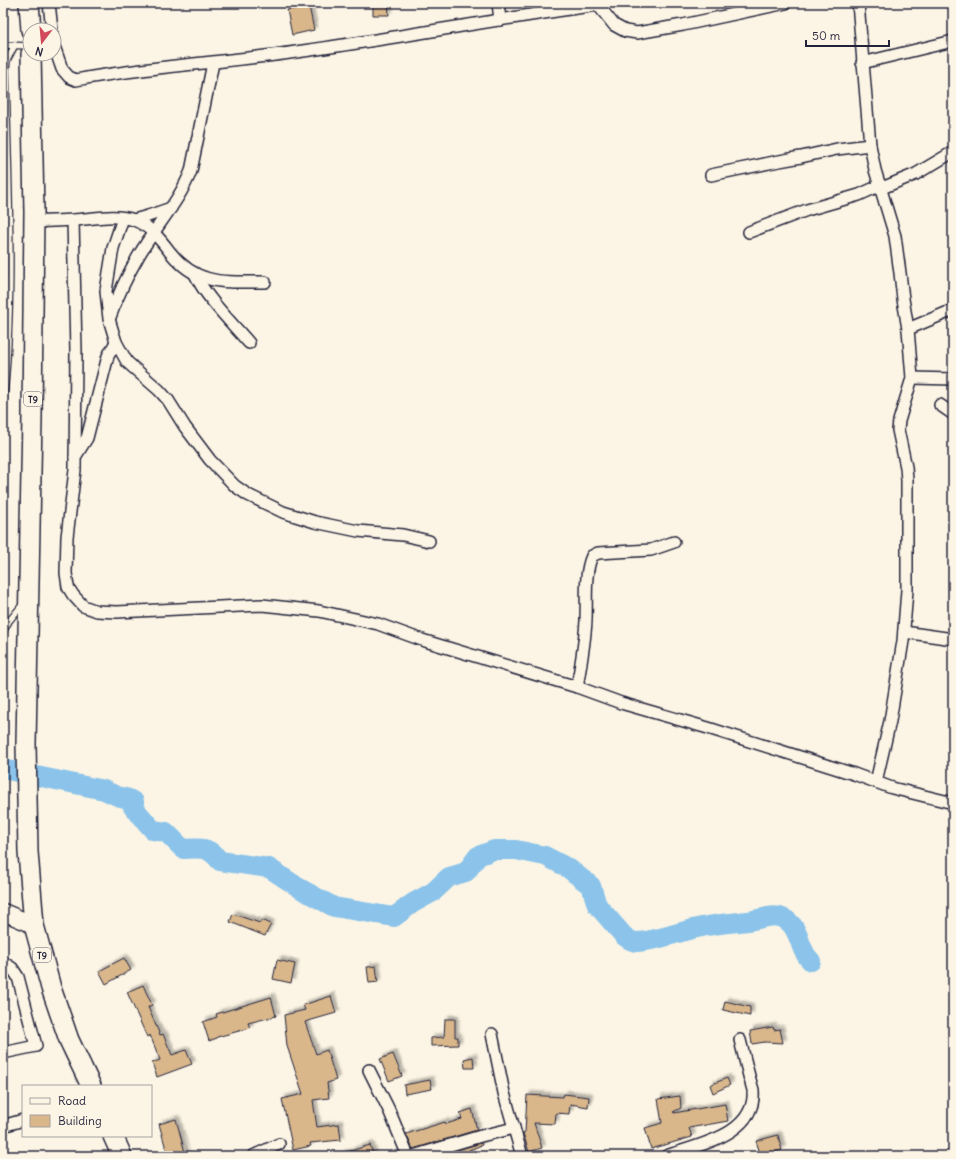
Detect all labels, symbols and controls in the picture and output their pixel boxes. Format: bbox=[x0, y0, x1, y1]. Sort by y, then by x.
north arrow bbox=[22, 22, 62, 62]
scale bar bbox=[806, 22, 889, 48]
text: 50 m bbox=[812, 28, 841, 43]
text: N bbox=[34, 44, 45, 59]
road number: T9 bbox=[24, 392, 42, 406]
road number: T9 bbox=[33, 948, 51, 962]
legend bbox=[22, 1085, 152, 1137]
text: Road bbox=[58, 1093, 86, 1108]
text: Building bbox=[58, 1113, 102, 1128]

